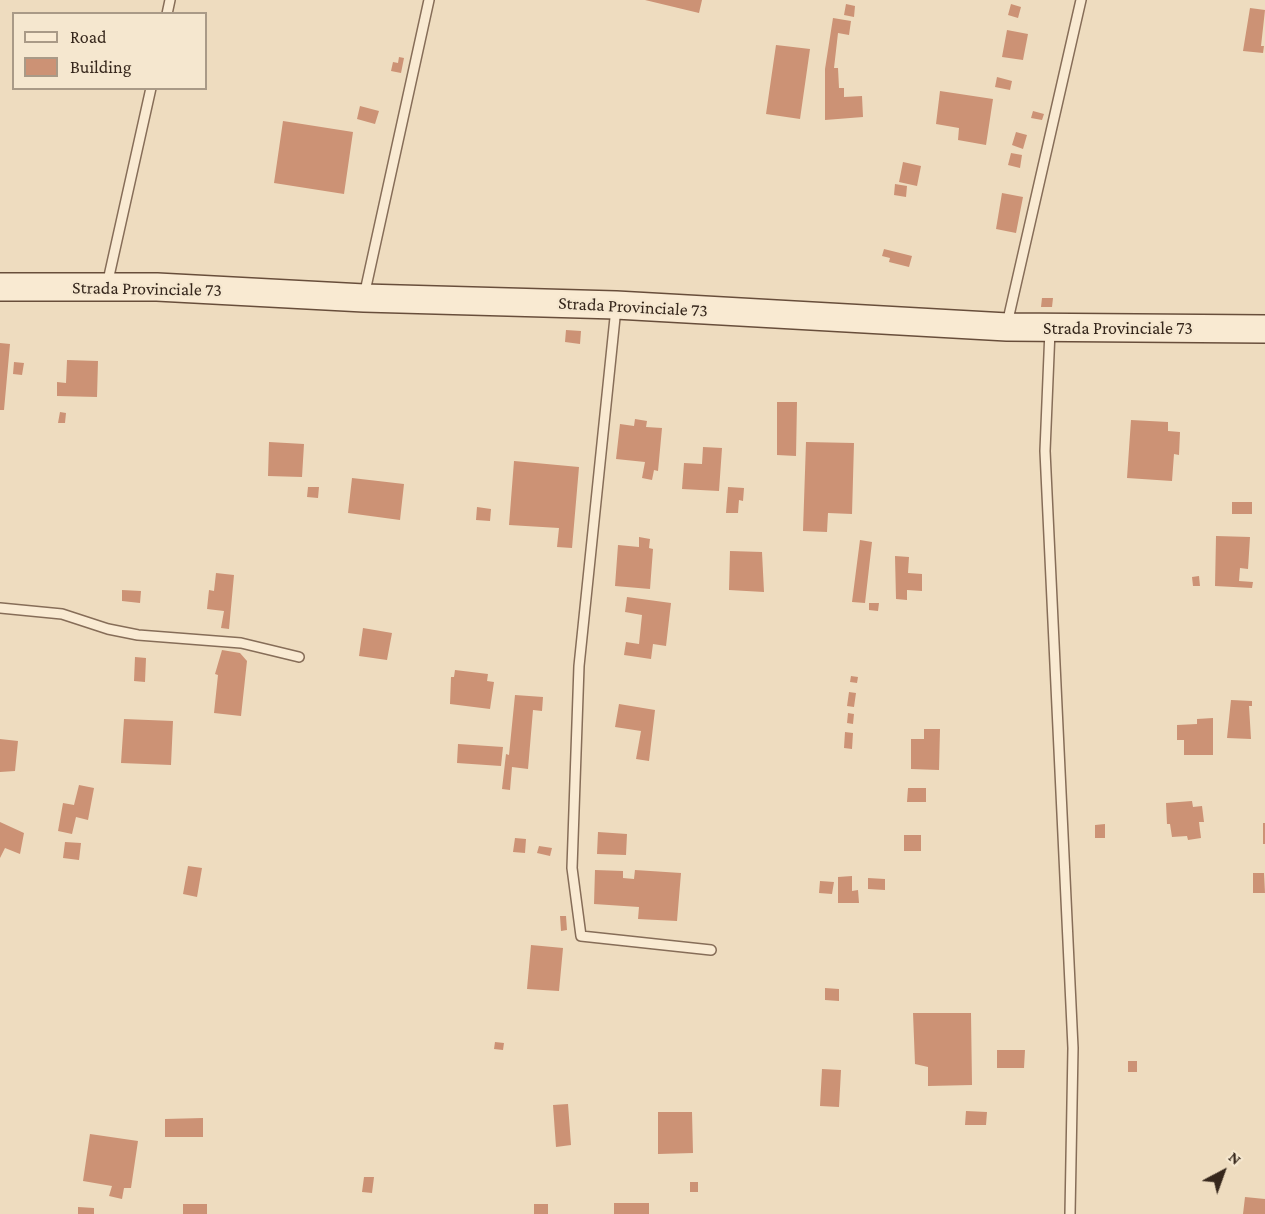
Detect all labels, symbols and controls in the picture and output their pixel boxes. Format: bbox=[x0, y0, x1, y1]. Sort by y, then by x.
legend bbox=[12, 12, 207, 90]
text: Road bbox=[70, 27, 107, 47]
text: Building bbox=[70, 57, 131, 77]
street label: Strada Provinciale 73 bbox=[72, 277, 222, 301]
street label: Strada Provinciale 73 bbox=[558, 292, 708, 322]
street label: Strada Provinciale 73 bbox=[1043, 317, 1193, 339]
north arrow bbox=[1193, 1142, 1253, 1202]
text: N bbox=[1225, 1148, 1245, 1168]

